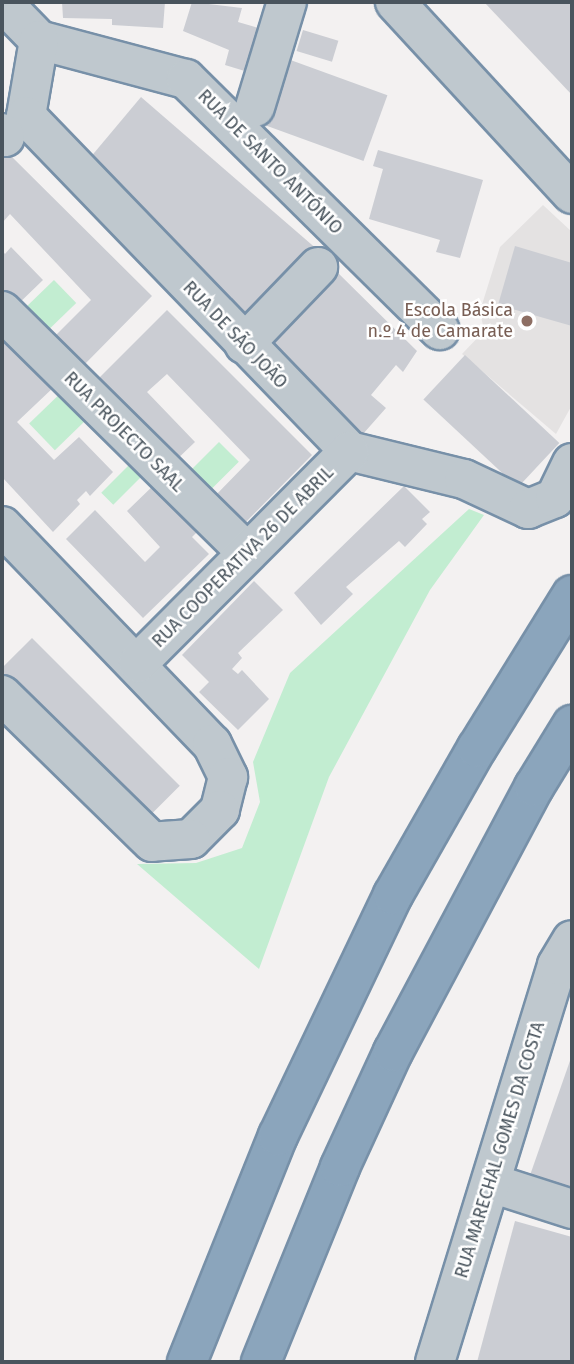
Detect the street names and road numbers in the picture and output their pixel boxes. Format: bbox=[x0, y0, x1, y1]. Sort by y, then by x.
street label: RUA DE SANTO ANTÓNIO bbox=[193, 85, 347, 239]
street label: RUA DE SÃO JOÃO bbox=[178, 277, 292, 393]
street label: RUA PROJECTO SAAL bbox=[59, 367, 189, 497]
street label: RUA COOPERATIVA 26 DE ABRIL bbox=[148, 462, 338, 652]
street label: RUA MARECHAL GOMES DA COSTA bbox=[451, 1019, 549, 1281]

